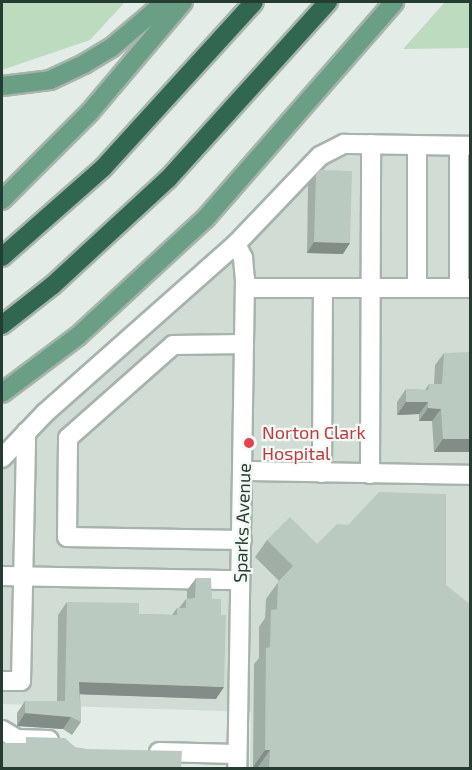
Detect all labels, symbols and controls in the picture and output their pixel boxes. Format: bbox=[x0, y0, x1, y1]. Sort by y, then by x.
place label: Norton Clark Hospital bbox=[262, 422, 366, 464]
marker: Norton Clark Hospital bbox=[240, 434, 258, 452]
street label: Sparks Avenue bbox=[229, 463, 255, 583]

